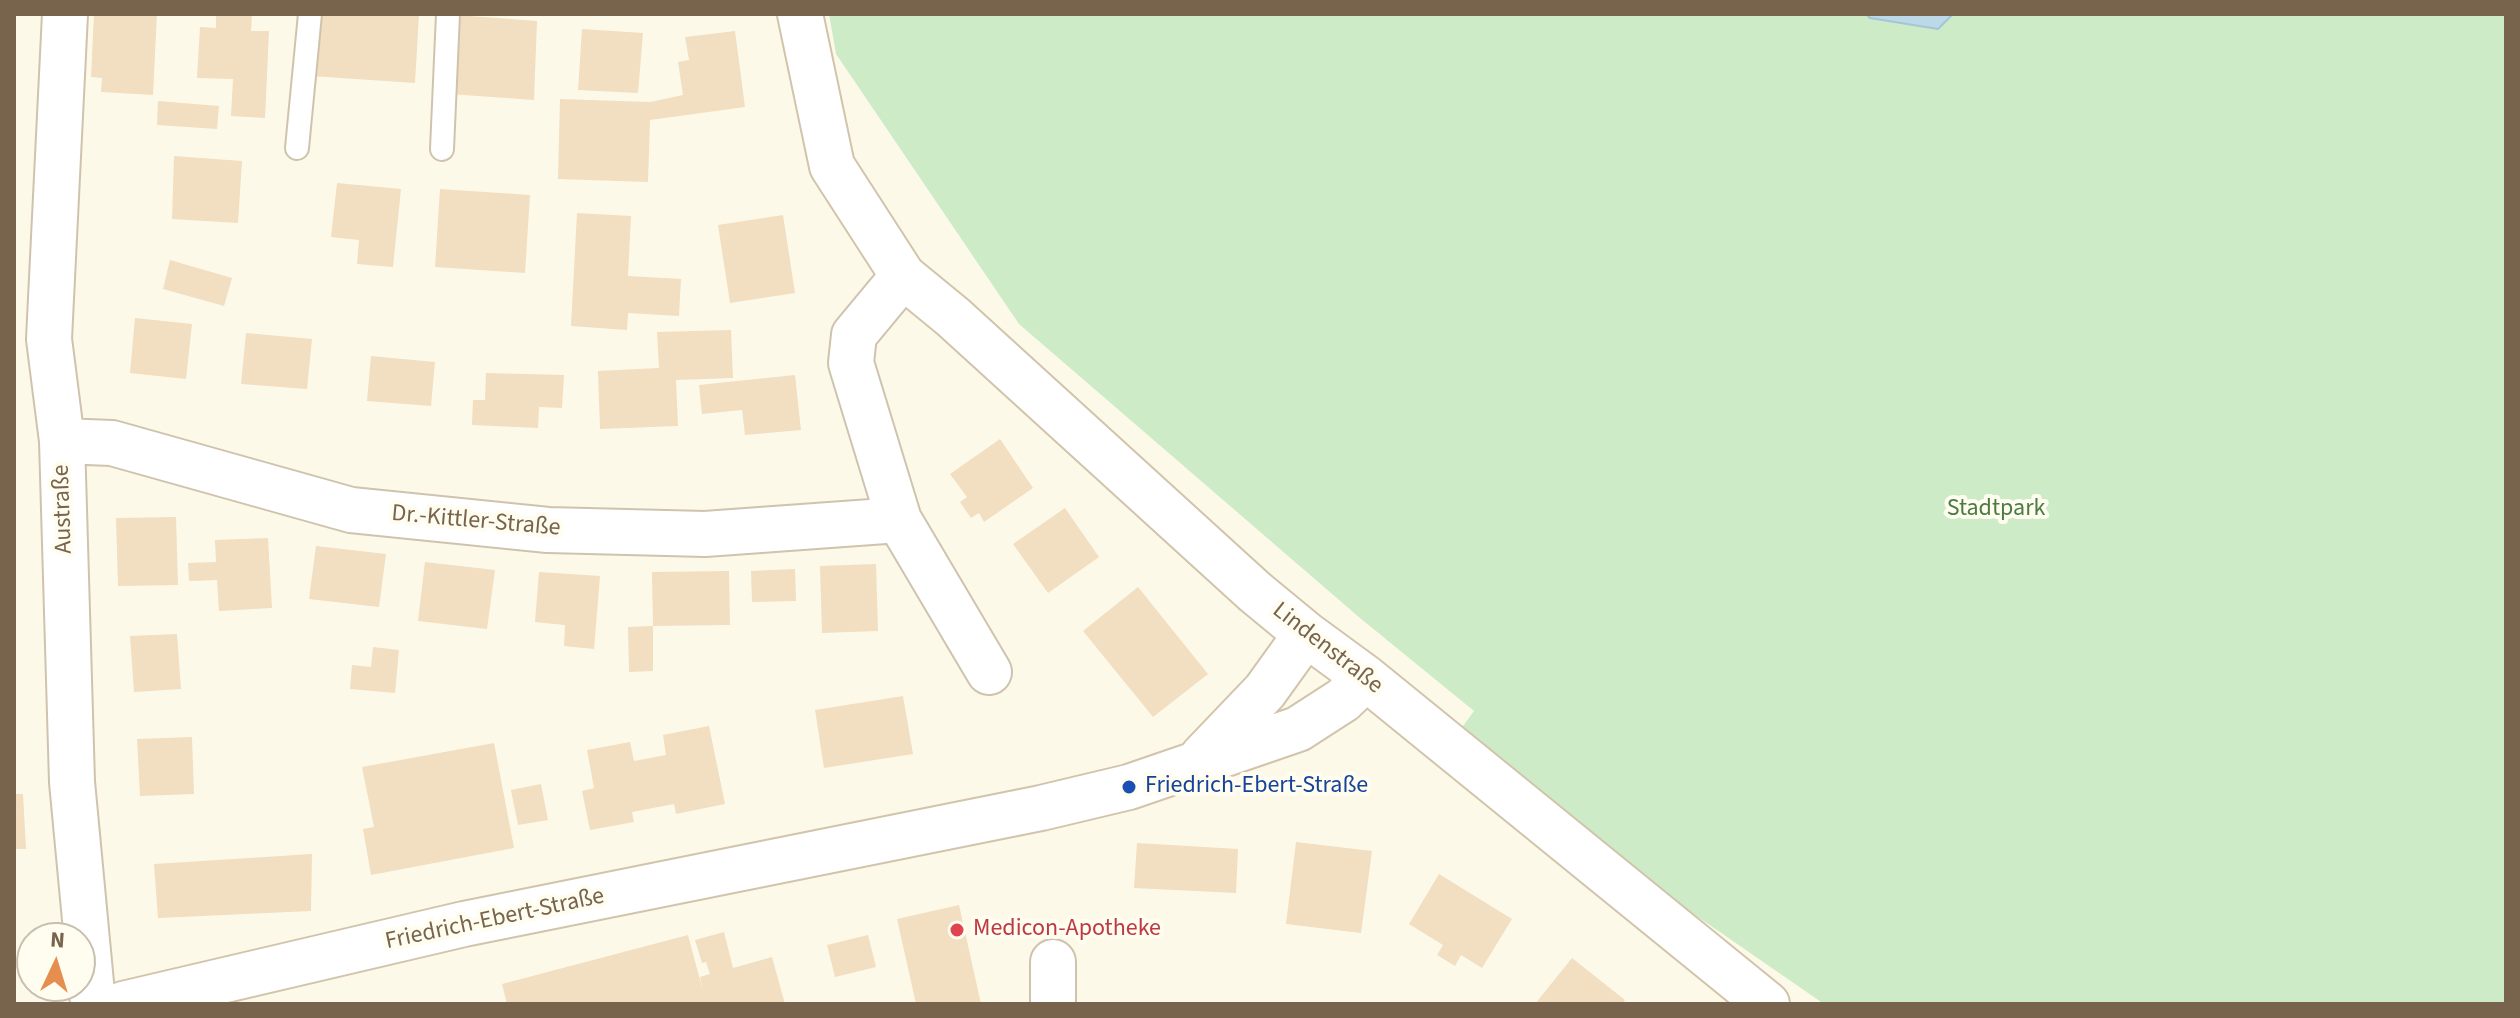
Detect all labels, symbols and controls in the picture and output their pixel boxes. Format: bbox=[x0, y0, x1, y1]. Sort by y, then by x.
street label: Austraße bbox=[48, 464, 80, 554]
park label: Stadtpark bbox=[1947, 496, 2045, 524]
street label: Dr.-Kittler-Straße bbox=[390, 500, 562, 544]
street label: Lindenstraße bbox=[1266, 597, 1388, 701]
place label: Friedrich-Ebert-Straße bbox=[1145, 773, 1368, 801]
marker: Friedrich-Ebert-Straße bbox=[1120, 778, 1138, 796]
street label: Friedrich-Ebert-Straße bbox=[383, 883, 607, 957]
place label: Medicon-Apotheke bbox=[973, 916, 1161, 944]
marker: Medicon-Apotheke bbox=[948, 921, 966, 939]
north arrow bbox=[16, 922, 96, 1002]
text: N bbox=[49, 924, 66, 957]

